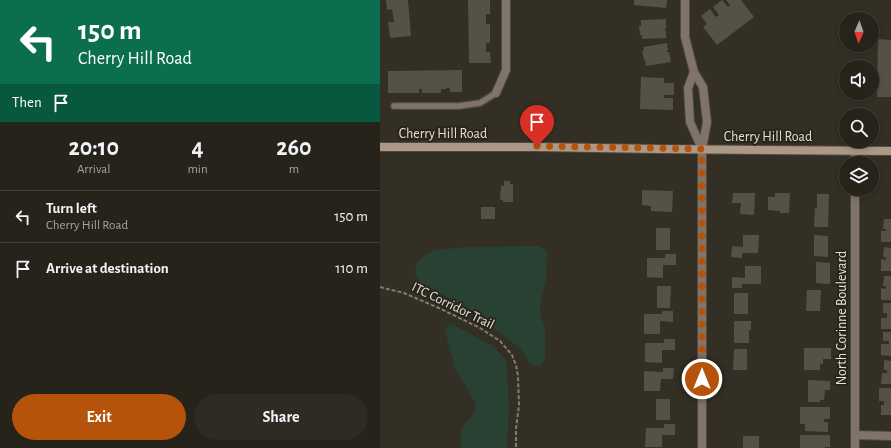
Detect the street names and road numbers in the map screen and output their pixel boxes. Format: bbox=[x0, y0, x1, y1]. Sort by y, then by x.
street label: Cherry Hill Road bbox=[399, 127, 487, 141]
street label: Cherry Hill Road bbox=[724, 130, 812, 144]
street label: North Corinne Boulevard bbox=[835, 251, 849, 385]
street label: ITC Corridor Trail bbox=[409, 280, 497, 332]

